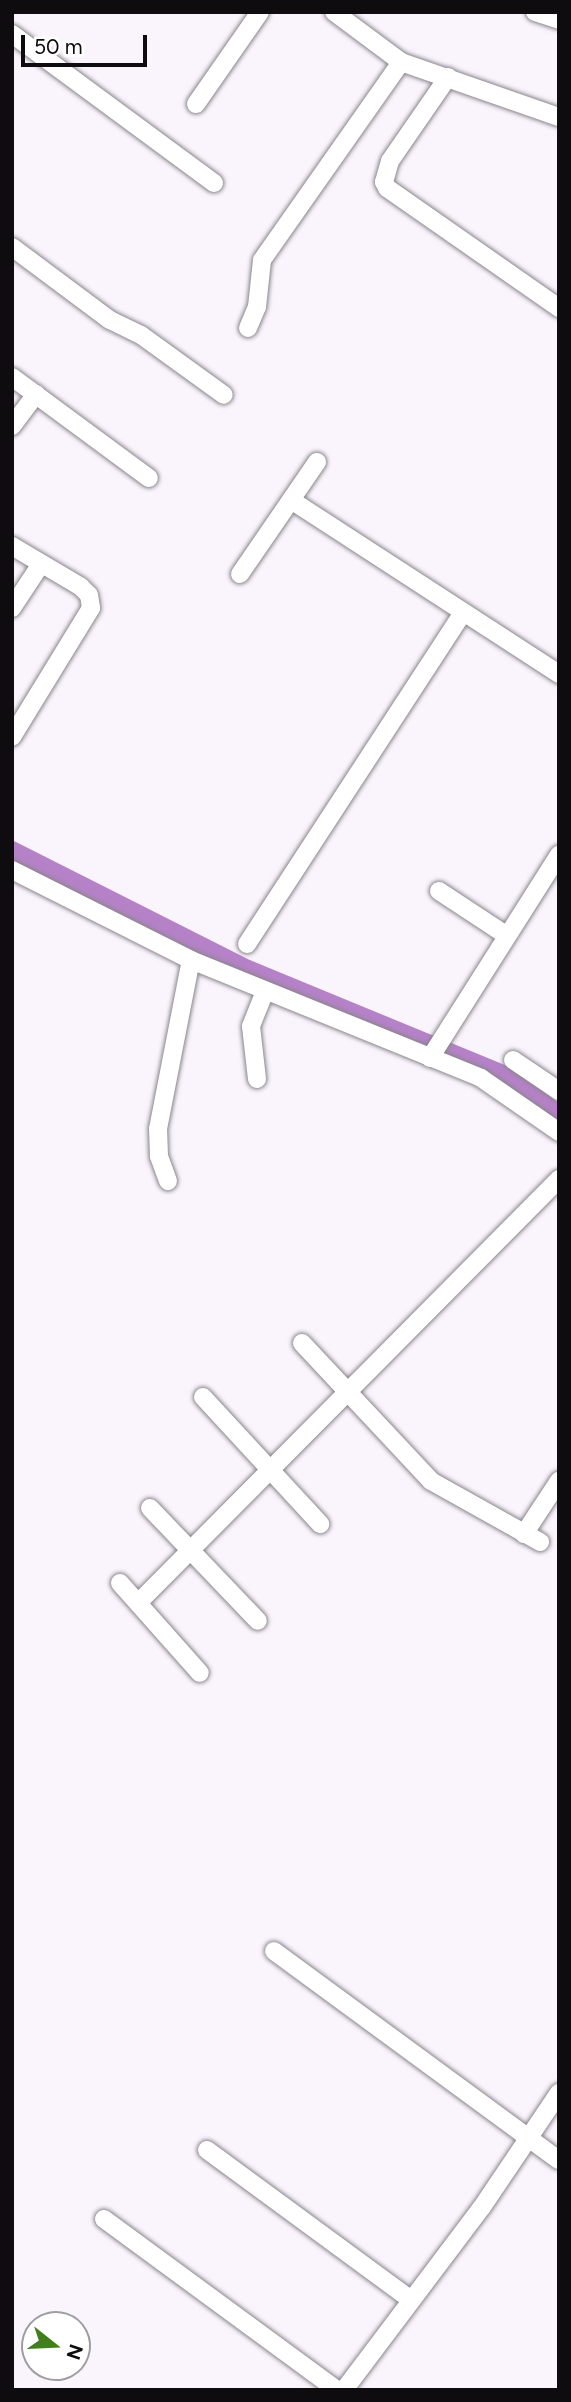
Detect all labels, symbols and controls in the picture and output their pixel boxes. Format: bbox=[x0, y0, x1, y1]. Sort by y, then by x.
scale bar bbox=[24, 21, 150, 65]
text: 50 m bbox=[34, 34, 83, 59]
north arrow bbox=[21, 2311, 91, 2381]
text: N bbox=[61, 2341, 88, 2363]

